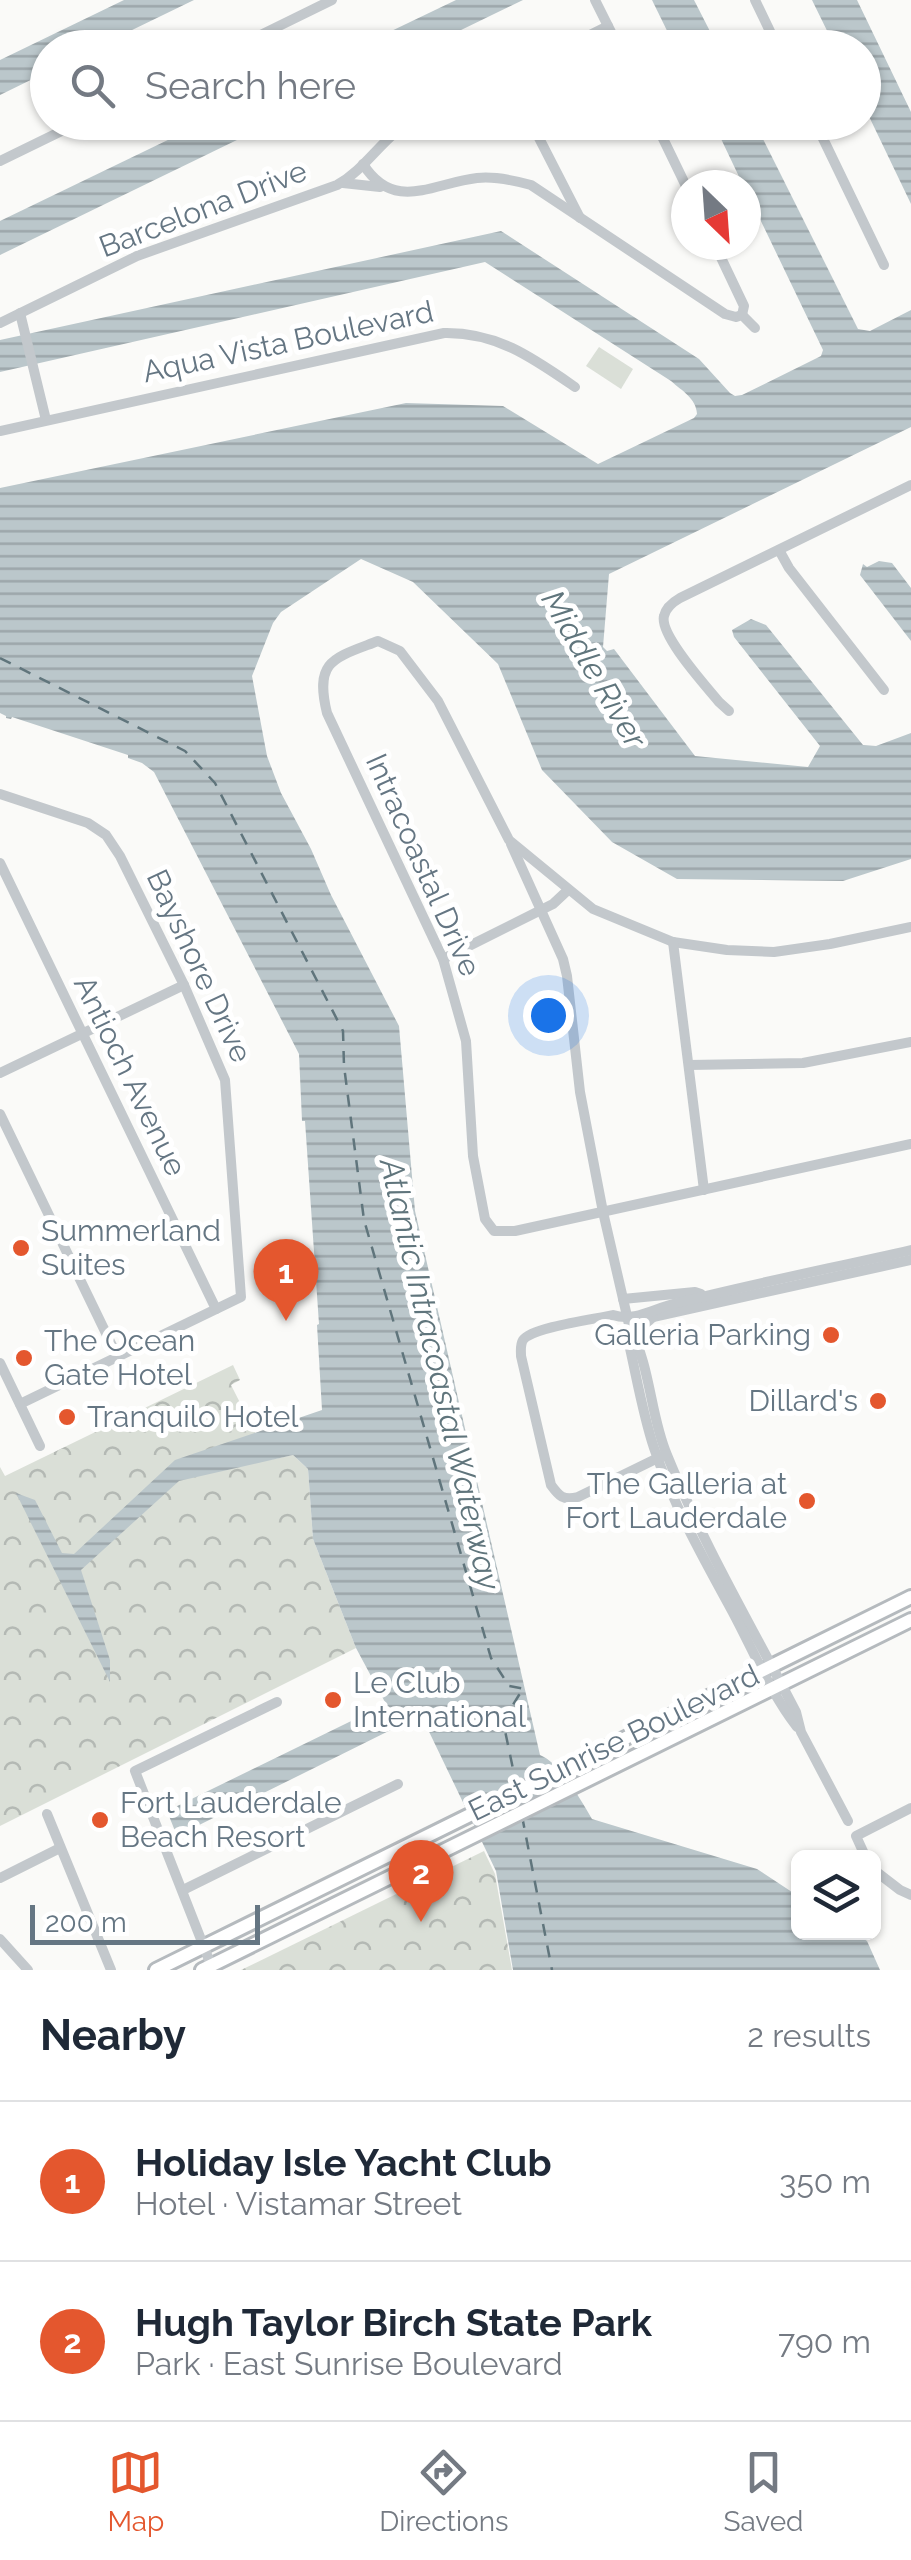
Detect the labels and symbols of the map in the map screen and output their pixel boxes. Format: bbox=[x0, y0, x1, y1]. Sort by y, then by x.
street label: Barcelona Drive bbox=[94, 153, 312, 264]
north arrow bbox=[671, 170, 761, 260]
street label: Aqua Vista Boulevard bbox=[139, 294, 436, 389]
water label: Middle River bbox=[535, 583, 655, 755]
street label: Intracoastal Drive bbox=[359, 748, 488, 981]
street label: Bayshore Drive bbox=[140, 864, 259, 1068]
street label: Antioch Avenue bbox=[67, 970, 194, 1181]
your location bbox=[523, 990, 574, 1041]
water label: Atlantic Intracoastal Waterway bbox=[372, 1153, 508, 1595]
place label: Summerland Suites bbox=[41, 1213, 221, 1282]
marker: Summerland Suites bbox=[10, 1237, 32, 1259]
pin: 1 bbox=[254, 1238, 318, 1321]
place label: Galleria Parking bbox=[594, 1317, 811, 1352]
place label: The Ocean Gate Hotel bbox=[44, 1323, 195, 1392]
marker: Galleria Parking bbox=[820, 1324, 842, 1346]
marker: The Ocean Gate Hotel bbox=[13, 1347, 35, 1369]
place label: Dillard's bbox=[748, 1383, 858, 1418]
marker: Dillard's bbox=[867, 1390, 889, 1412]
place label: Tranquilo Hotel bbox=[87, 1399, 299, 1434]
marker: Tranquilo Hotel bbox=[56, 1406, 78, 1428]
place label: The Galleria at Fort Lauderdale bbox=[565, 1466, 787, 1535]
marker: The Galleria at Fort Lauderdale bbox=[796, 1490, 818, 1512]
street label: East Sunrise Boulevard bbox=[463, 1657, 765, 1828]
place label: Le Club International bbox=[353, 1665, 527, 1734]
marker: Le Club International bbox=[322, 1689, 344, 1711]
place label: Fort Lauderdale Beach Resort bbox=[120, 1785, 342, 1854]
marker: Fort Lauderdale Beach Resort bbox=[89, 1809, 111, 1831]
pin: 2 bbox=[388, 1840, 454, 1922]
scale bar bbox=[30, 1900, 260, 1944]

